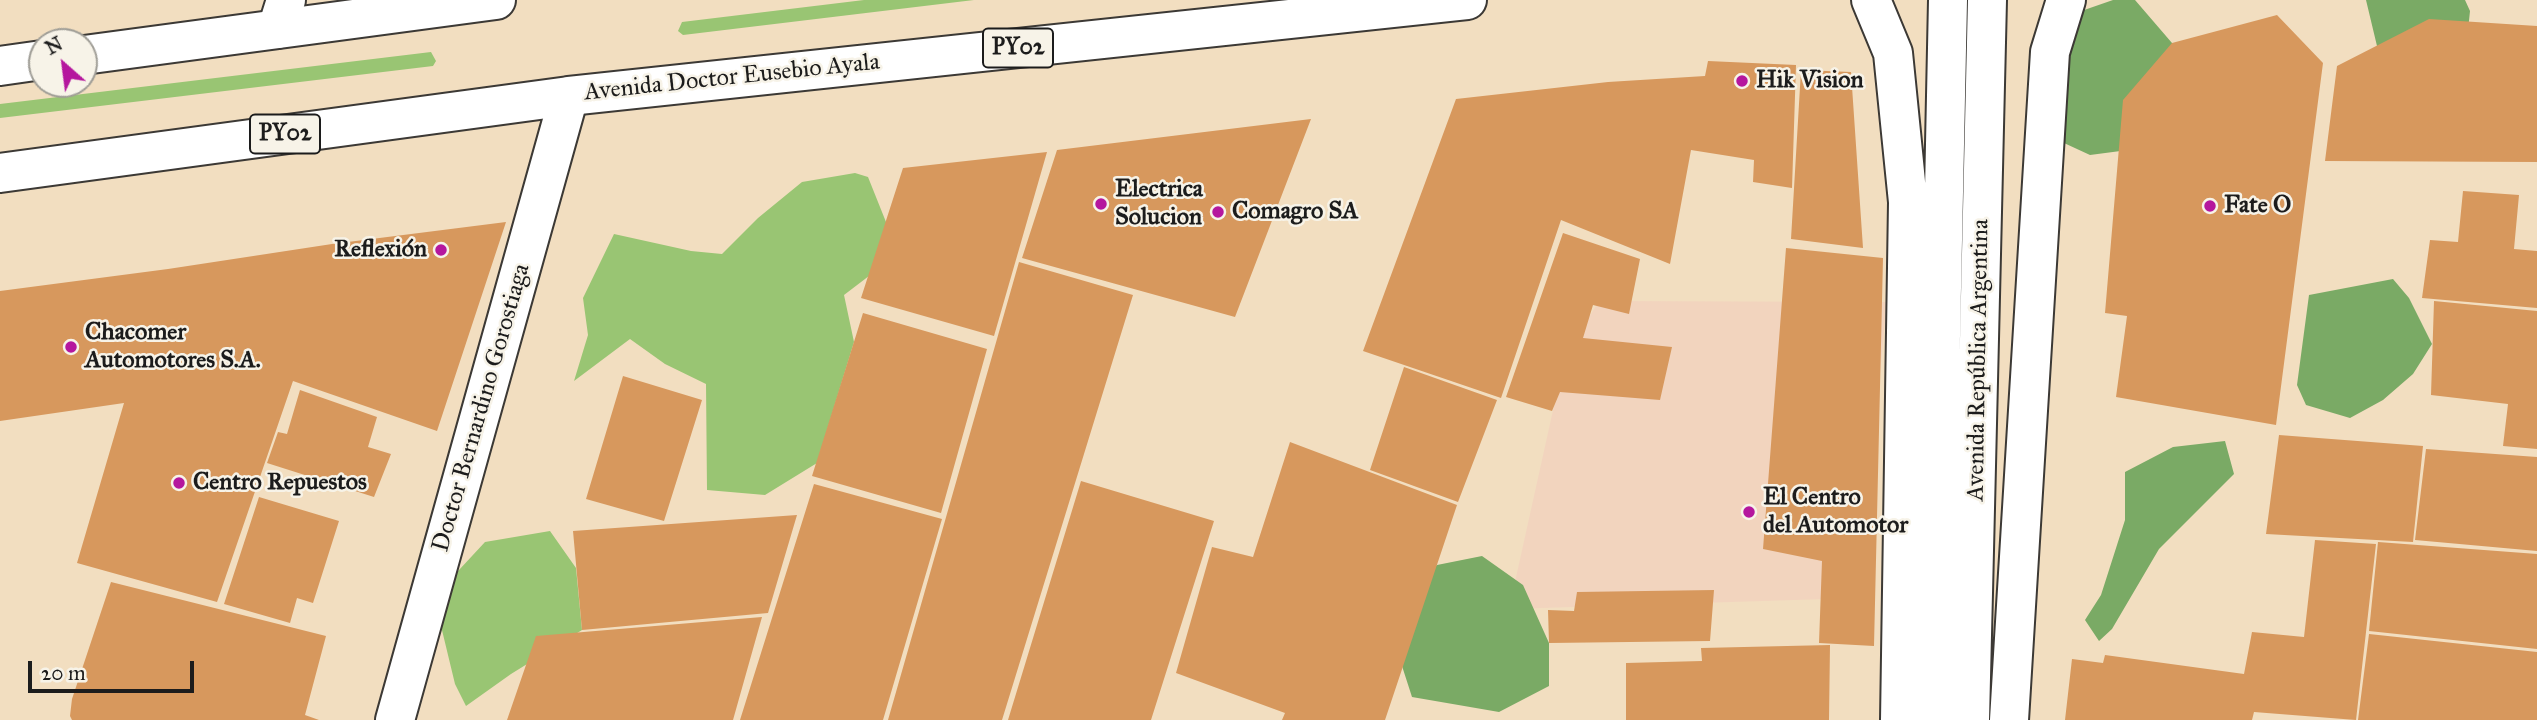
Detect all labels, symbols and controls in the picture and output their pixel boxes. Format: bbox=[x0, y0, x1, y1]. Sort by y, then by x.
north arrow bbox=[28, 28, 98, 98]
road number: PY02 bbox=[983, 28, 1053, 68]
text: N bbox=[41, 32, 66, 60]
street label: Avenida Doctor Eusebio Ayala bbox=[583, 48, 881, 108]
place label: Hik Vision bbox=[1756, 67, 1863, 95]
marker: Hik Vision bbox=[1734, 73, 1750, 89]
road number: PY02 bbox=[250, 114, 320, 154]
place label: Electrica Solucion bbox=[1115, 176, 1203, 232]
place label: Fate O bbox=[2224, 192, 2291, 220]
marker: Electrica Solucion bbox=[1093, 196, 1109, 212]
place label: Comagro SA bbox=[1232, 198, 1358, 226]
marker: Fate O bbox=[2202, 198, 2218, 214]
marker: Comagro SA bbox=[1210, 204, 1226, 220]
street label: Avenida República Argentina bbox=[1962, 219, 1996, 501]
place label: Reflexión bbox=[334, 236, 427, 264]
marker: Reflexión bbox=[433, 242, 449, 258]
street label: Doctor Bernardino Gorostiaga bbox=[427, 261, 537, 555]
place label: Chacomer Automotores S.A. bbox=[85, 319, 261, 375]
marker: Chacomer Automotores S.A. bbox=[63, 339, 79, 355]
place label: Centro Repuestos bbox=[193, 469, 367, 497]
marker: Centro Repuestos bbox=[171, 475, 187, 491]
place label: El Centro del Automotor bbox=[1763, 484, 1908, 540]
marker: El Centro del Automotor bbox=[1741, 504, 1757, 520]
scale bar bbox=[32, 646, 198, 690]
text: 20 m bbox=[41, 660, 86, 686]

